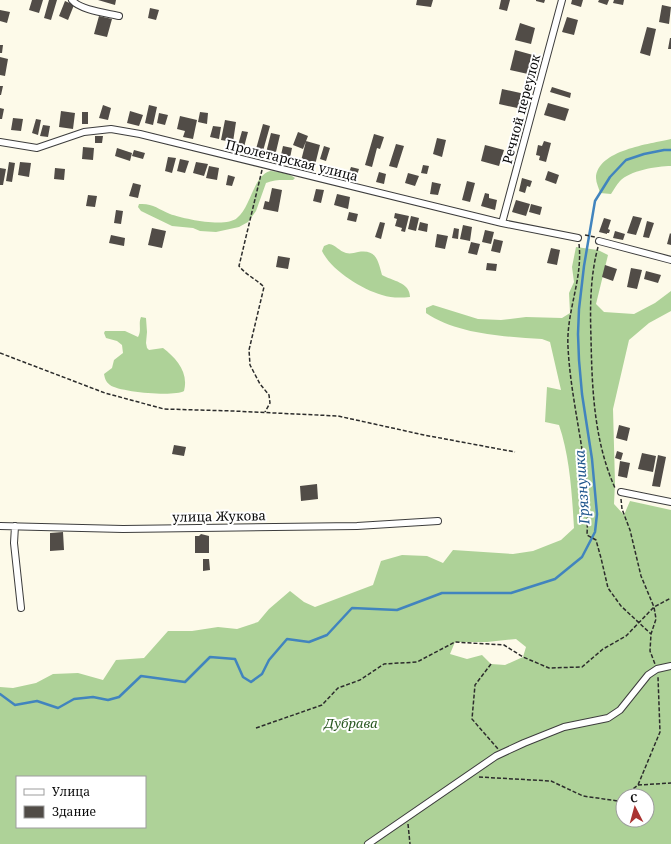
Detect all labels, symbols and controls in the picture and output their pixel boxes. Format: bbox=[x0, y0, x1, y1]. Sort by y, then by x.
street label: Речной переулок bbox=[498, 52, 544, 166]
street label: Пролетарская улица bbox=[224, 135, 360, 185]
water label: Грязнушка bbox=[569, 449, 594, 526]
street label: улица Жукова bbox=[172, 506, 266, 526]
park label: Дубрава bbox=[322, 714, 378, 732]
legend bbox=[16, 776, 146, 828]
text: Улица bbox=[52, 783, 90, 800]
north arrow bbox=[615, 788, 655, 828]
text: С bbox=[630, 790, 638, 805]
text: Здание bbox=[52, 803, 96, 820]

